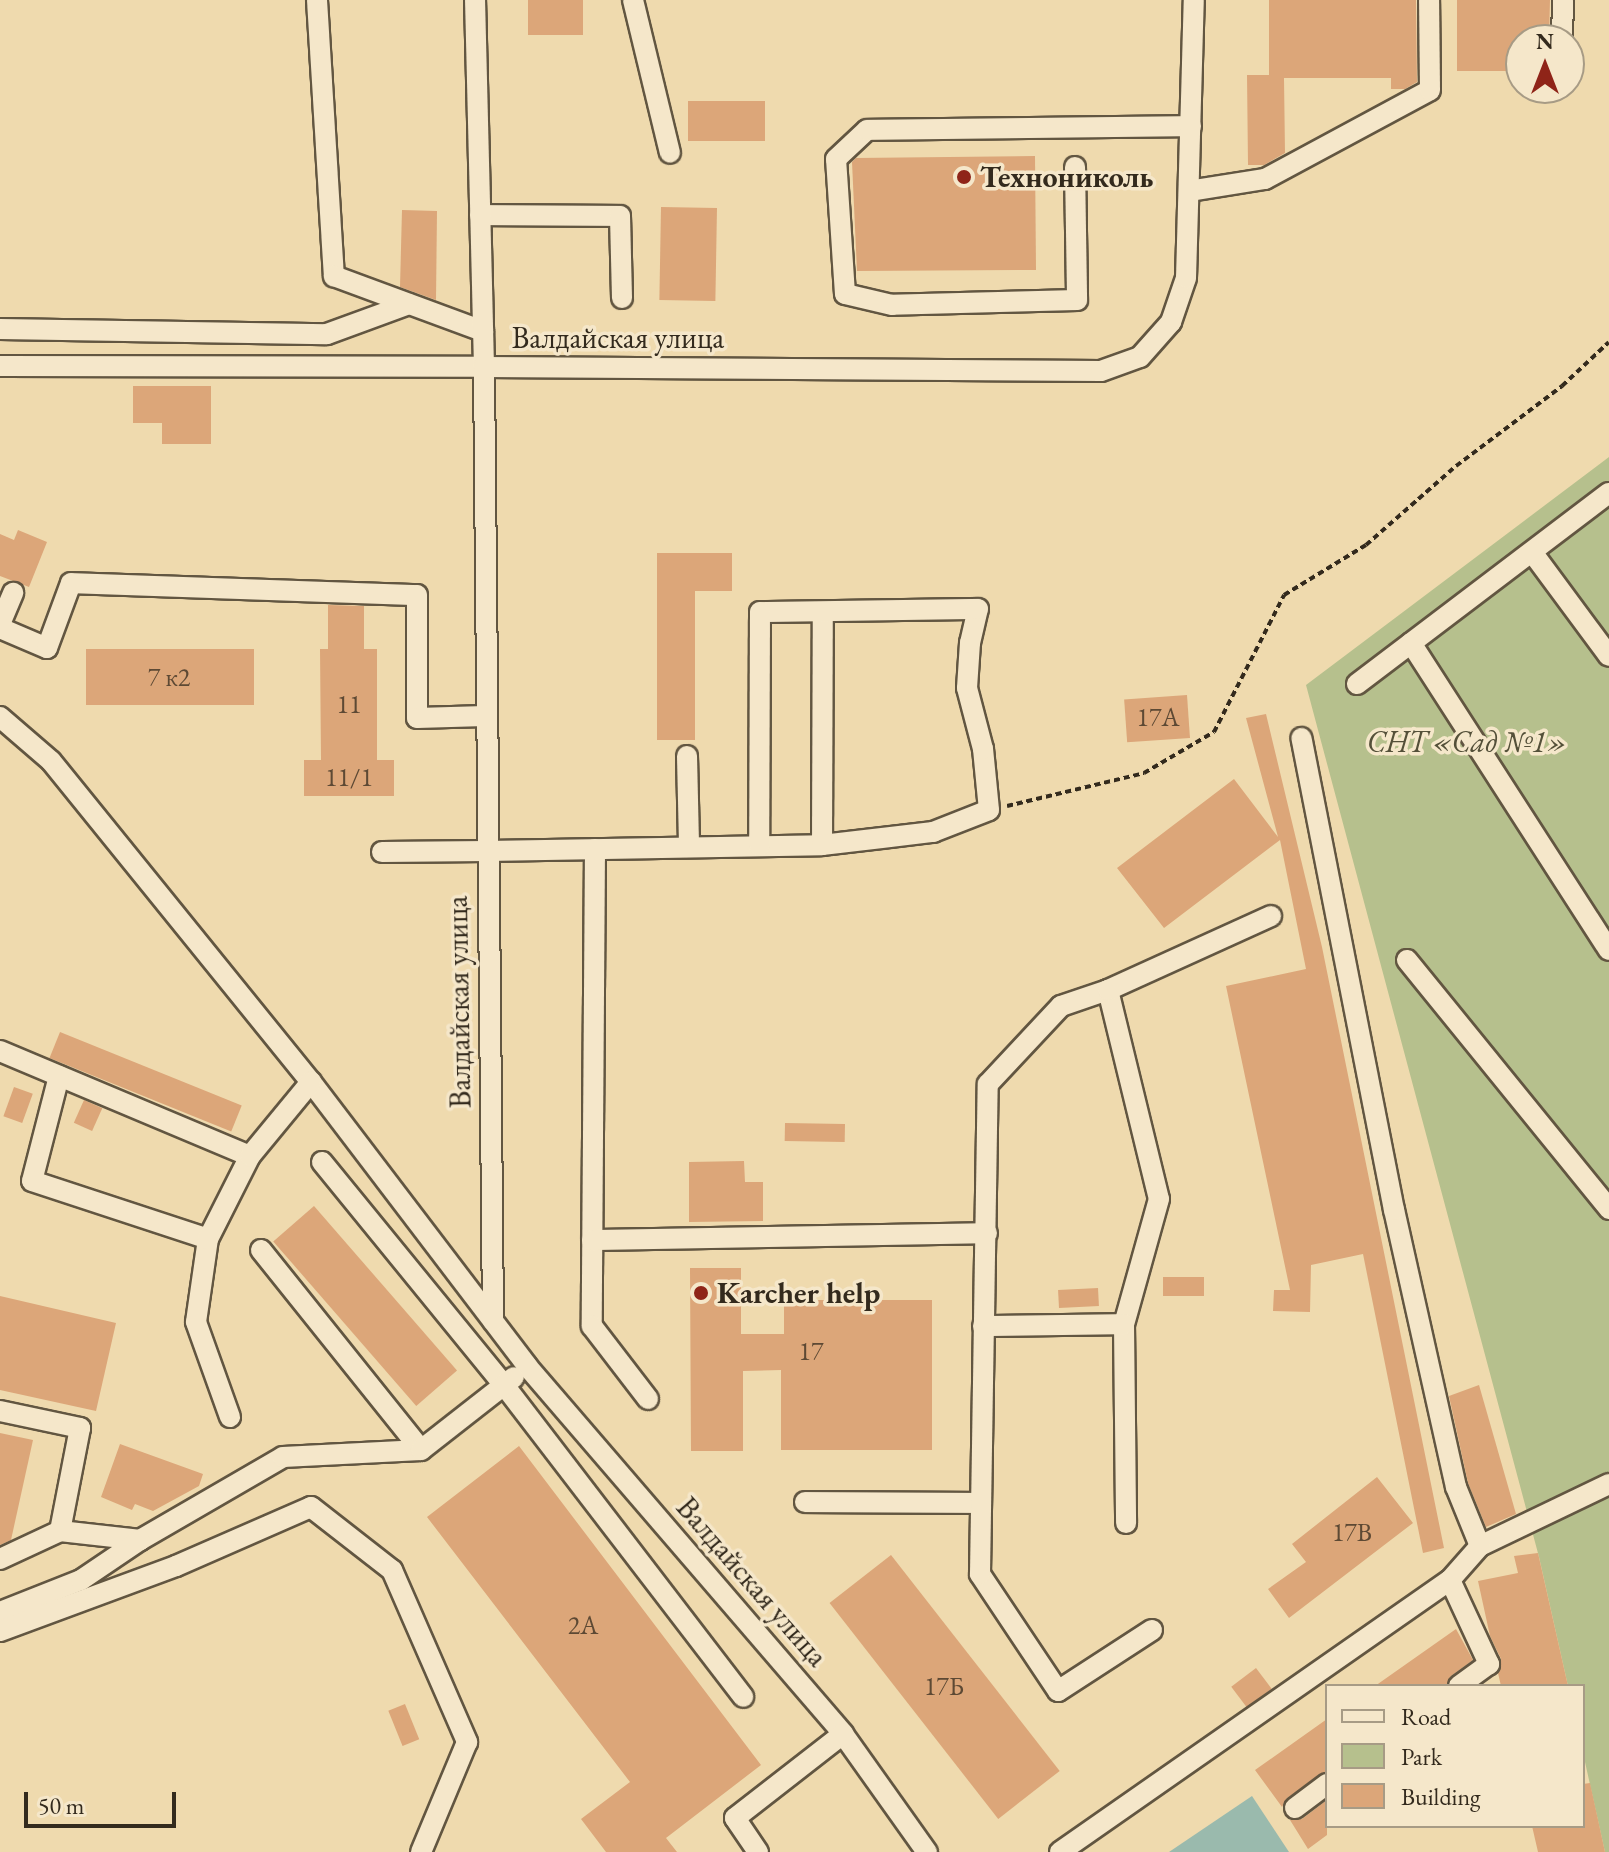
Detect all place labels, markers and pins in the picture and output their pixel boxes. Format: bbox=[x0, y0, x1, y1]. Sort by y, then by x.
place label: Технониколь bbox=[980, 159, 1153, 195]
marker: Технониколь bbox=[955, 168, 973, 186]
place label: Karcher help bbox=[717, 1275, 880, 1311]
marker: Karcher help bbox=[692, 1284, 710, 1302]

